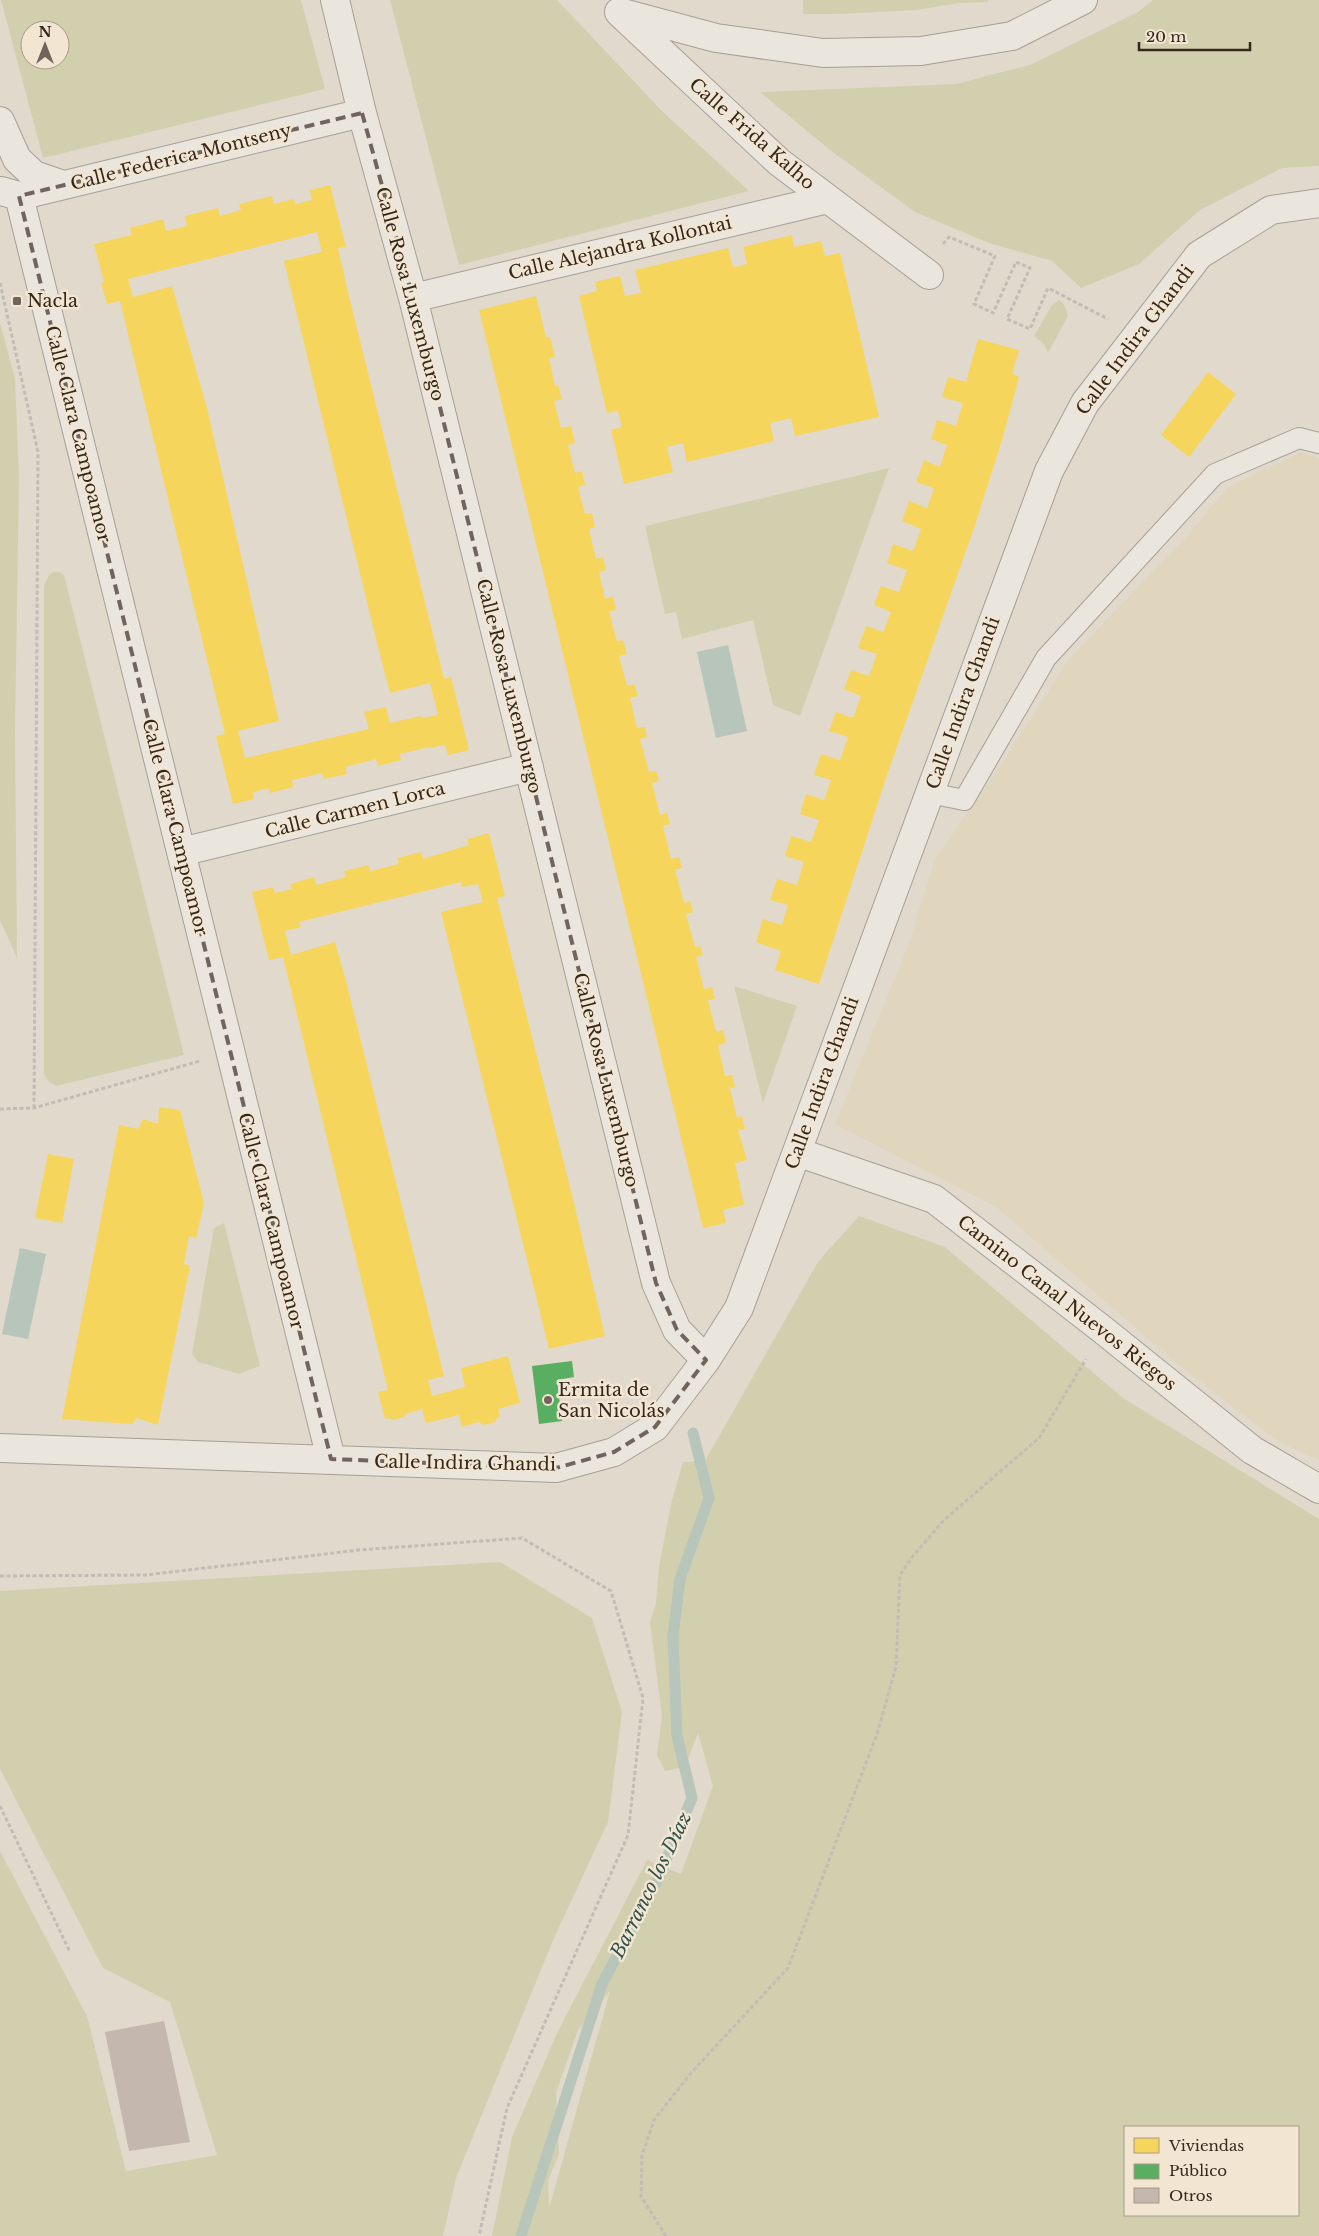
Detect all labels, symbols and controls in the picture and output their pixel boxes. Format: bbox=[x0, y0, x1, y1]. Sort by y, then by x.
north arrow bbox=[20, 20, 70, 70]
scale bar bbox=[1139, 20, 1250, 52]
text: N bbox=[38, 23, 52, 41]
text: 20 m bbox=[1146, 27, 1186, 46]
street label: Calle Frida Kalho bbox=[685, 73, 819, 195]
street label: Calle Federica Montseny bbox=[68, 119, 294, 195]
street label: Calle Rosa Luxemburgo bbox=[371, 185, 449, 403]
street label: Calle Alejandra Kollontai bbox=[506, 212, 734, 284]
street label: Calle Indira Ghandi bbox=[1071, 261, 1199, 419]
place label: Nacla bbox=[27, 290, 78, 312]
marker: Nacla bbox=[11, 295, 23, 307]
street label: Calle Clara Campoamor bbox=[40, 323, 116, 545]
street label: Calle Rosa Luxemburgo bbox=[472, 576, 546, 796]
street label: Calle Indira Ghandi bbox=[922, 614, 1004, 792]
street label: Calle Clara Campoamor bbox=[137, 716, 213, 938]
street label: Calle Carmen Lorca bbox=[263, 777, 447, 843]
street label: Calle Rosa Luxemburgo bbox=[569, 970, 643, 1190]
street label: Calle Indira Ghandi bbox=[781, 994, 863, 1172]
street label: Calle Clara Campoamor bbox=[233, 1110, 309, 1332]
street label: Camino Canal Nuevos Riegos bbox=[953, 1211, 1181, 1395]
place label: Ermita de San Nicolás bbox=[558, 1379, 665, 1422]
marker: Ermita de San Nicolás bbox=[542, 1394, 554, 1406]
street label: Calle Indira Ghandi bbox=[374, 1450, 556, 1476]
water label: Barranco los Díaz bbox=[605, 1808, 696, 1963]
legend bbox=[1124, 2126, 1299, 2216]
text: Viviendas bbox=[1168, 2136, 1244, 2155]
text: Público bbox=[1169, 2161, 1227, 2180]
text: Otros bbox=[1169, 2186, 1213, 2205]

